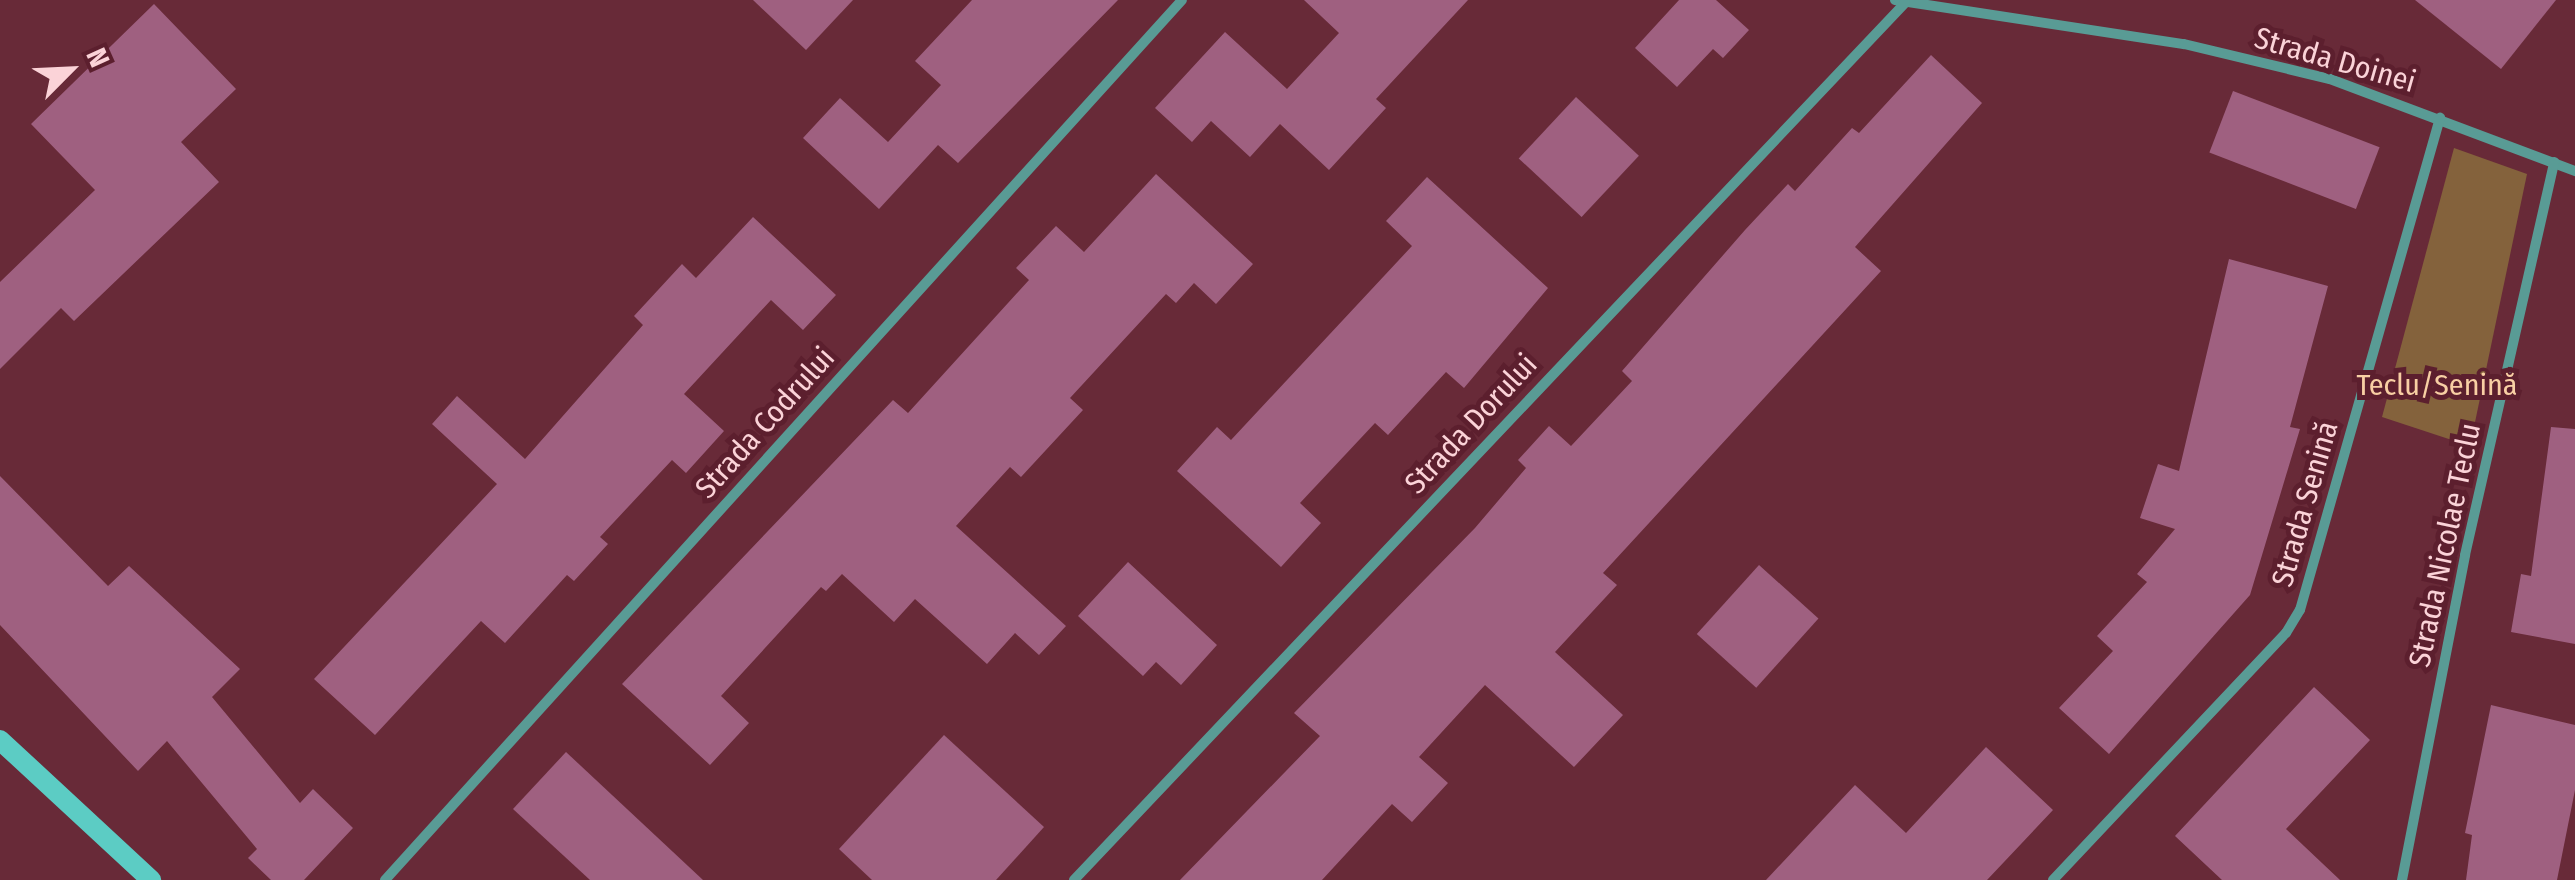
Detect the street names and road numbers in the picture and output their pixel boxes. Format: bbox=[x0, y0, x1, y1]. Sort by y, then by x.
street label: Strada Doinei bbox=[2250, 20, 2420, 100]
street label: Strada Codrului bbox=[688, 340, 842, 506]
street label: Strada Dorului bbox=[1397, 347, 1545, 501]
street label: Strada Senină bbox=[2264, 417, 2346, 591]
street label: Strada Nicolae Teclu bbox=[2402, 420, 2488, 670]

